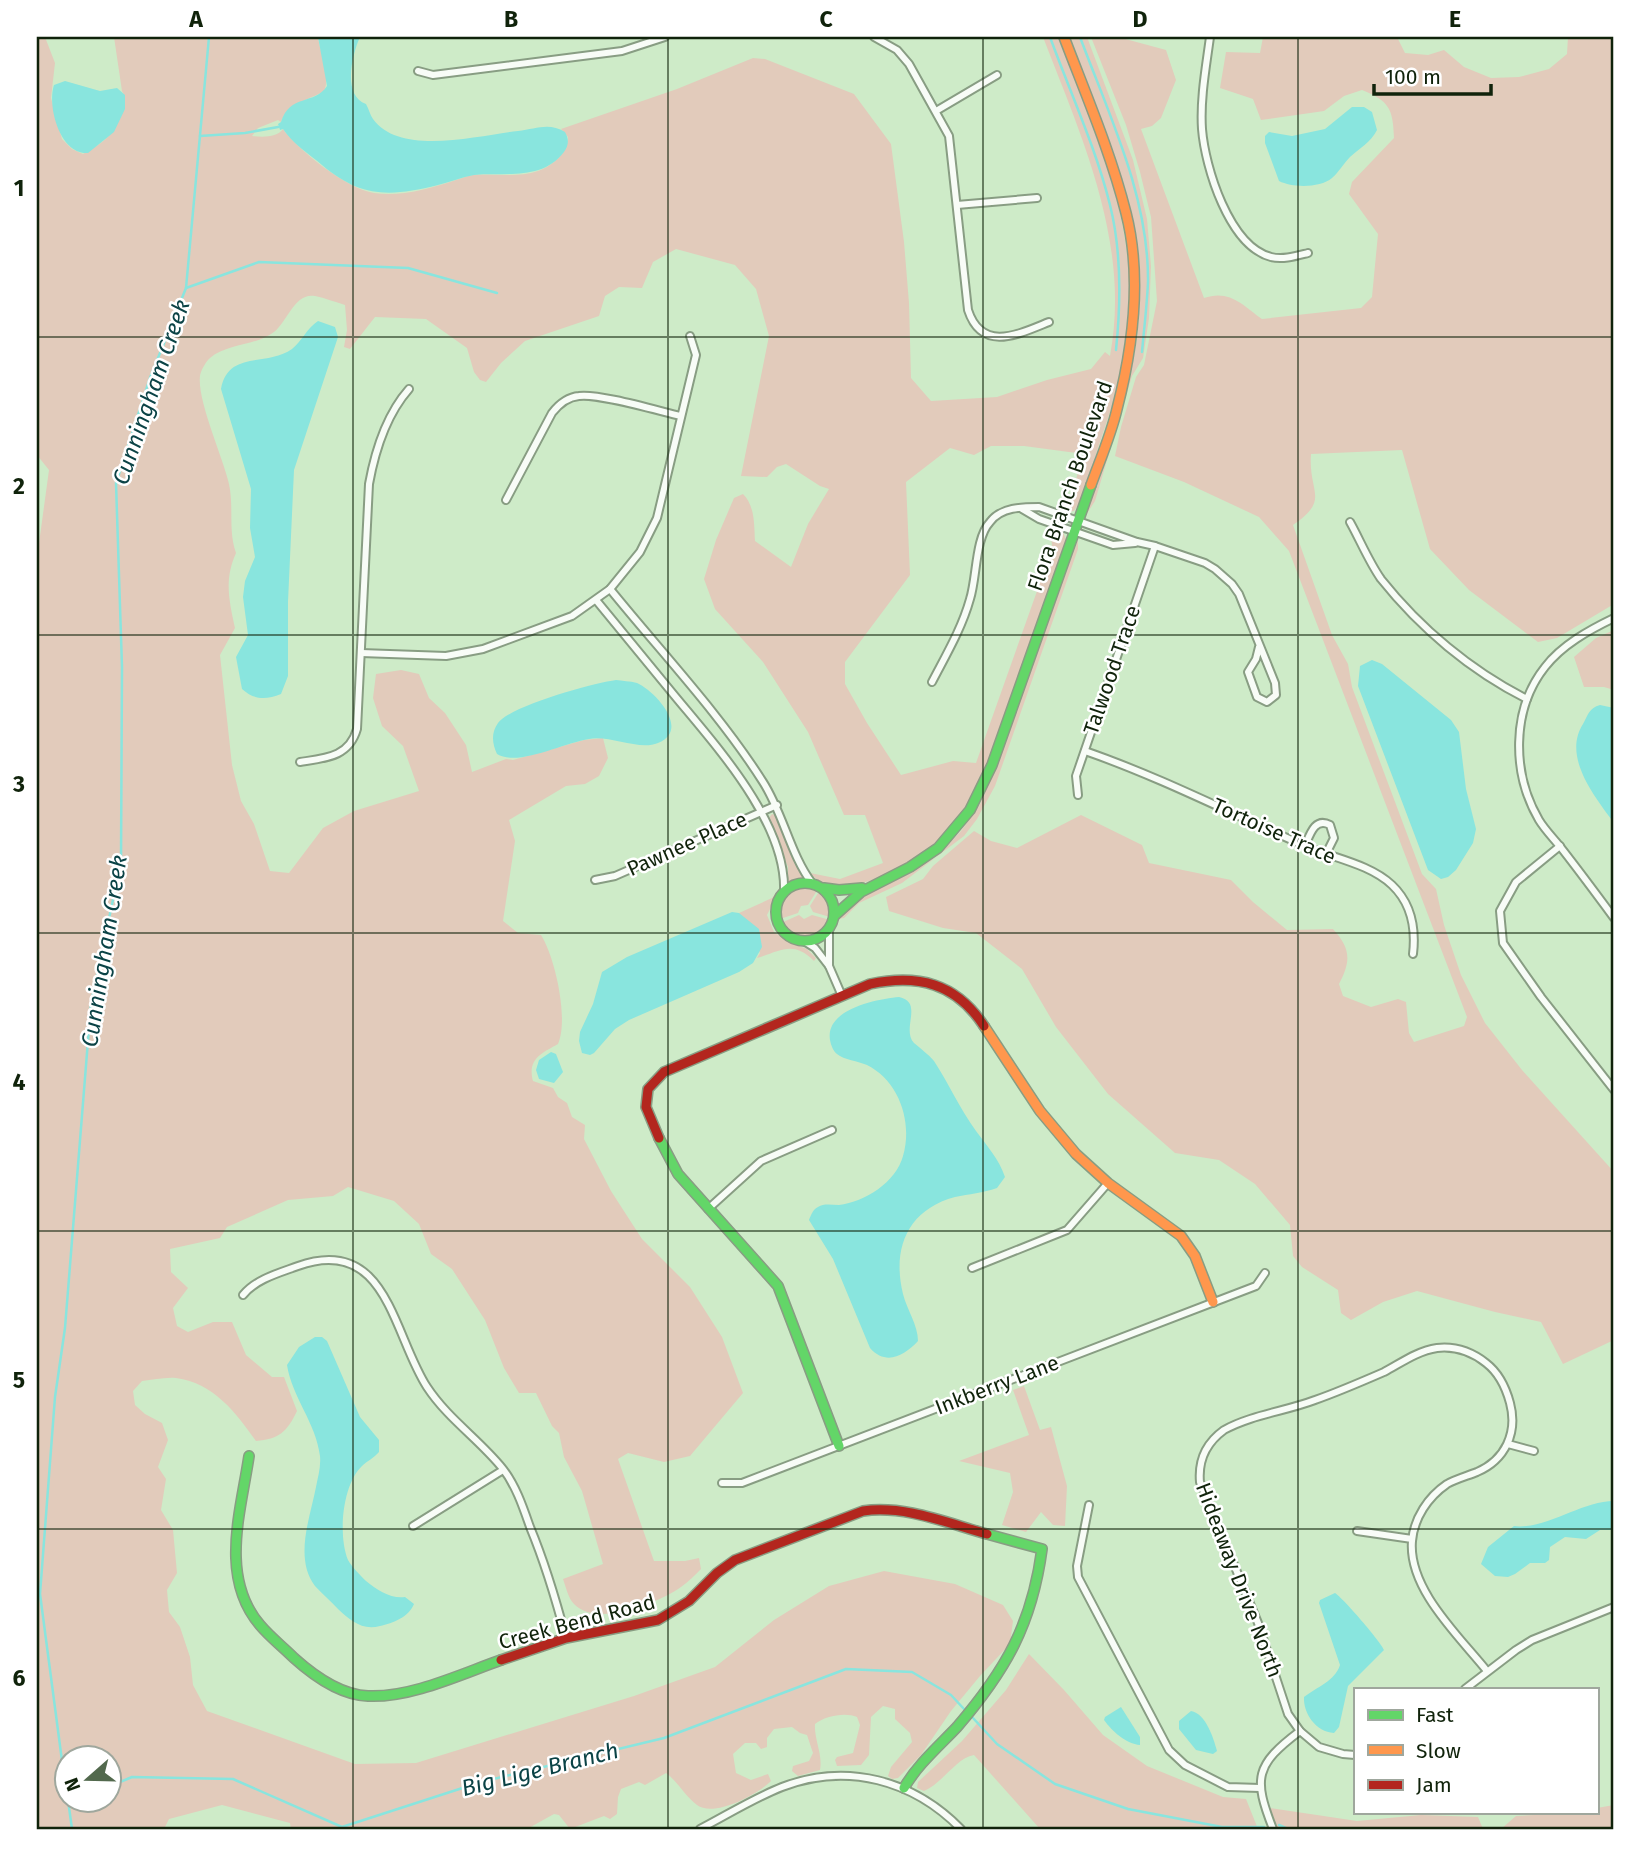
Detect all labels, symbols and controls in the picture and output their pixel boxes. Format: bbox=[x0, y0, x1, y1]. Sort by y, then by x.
text: A bbox=[188, 5, 203, 33]
text: B bbox=[504, 5, 518, 33]
text: C bbox=[819, 5, 833, 33]
text: D bbox=[1133, 5, 1148, 33]
text: E bbox=[1449, 5, 1461, 33]
scale bar bbox=[1374, 52, 1492, 96]
text: 100 m bbox=[1385, 64, 1441, 90]
text: 1 bbox=[14, 174, 24, 202]
water label: Cunningham Creek bbox=[106, 296, 196, 488]
street label: Flora Branch Boulevard bbox=[1022, 377, 1118, 595]
text: 2 bbox=[13, 472, 25, 500]
street label: Talwood Trace bbox=[1078, 602, 1146, 738]
text: 3 bbox=[12, 770, 25, 798]
street label: Tortoise Trace bbox=[1208, 792, 1340, 870]
street label: Pawnee Place bbox=[623, 806, 751, 882]
water label: Cunningham Creek bbox=[75, 853, 133, 1049]
text: 4 bbox=[13, 1068, 26, 1096]
street label: Inkberry Lane bbox=[931, 1349, 1063, 1421]
text: 5 bbox=[13, 1366, 25, 1394]
street label: Hideaway Drive North bbox=[1190, 1479, 1288, 1681]
street label: Creek Bend Road bbox=[496, 1589, 658, 1655]
text: 6 bbox=[13, 1664, 26, 1692]
legend bbox=[1354, 1688, 1598, 1814]
text: Fast bbox=[1416, 1702, 1454, 1728]
water label: Big Lige Branch bbox=[458, 1736, 622, 1802]
text: Slow bbox=[1416, 1738, 1461, 1764]
north arrow bbox=[52, 1744, 122, 1814]
text: Jam bbox=[1416, 1772, 1452, 1798]
text: N bbox=[60, 1775, 85, 1795]

